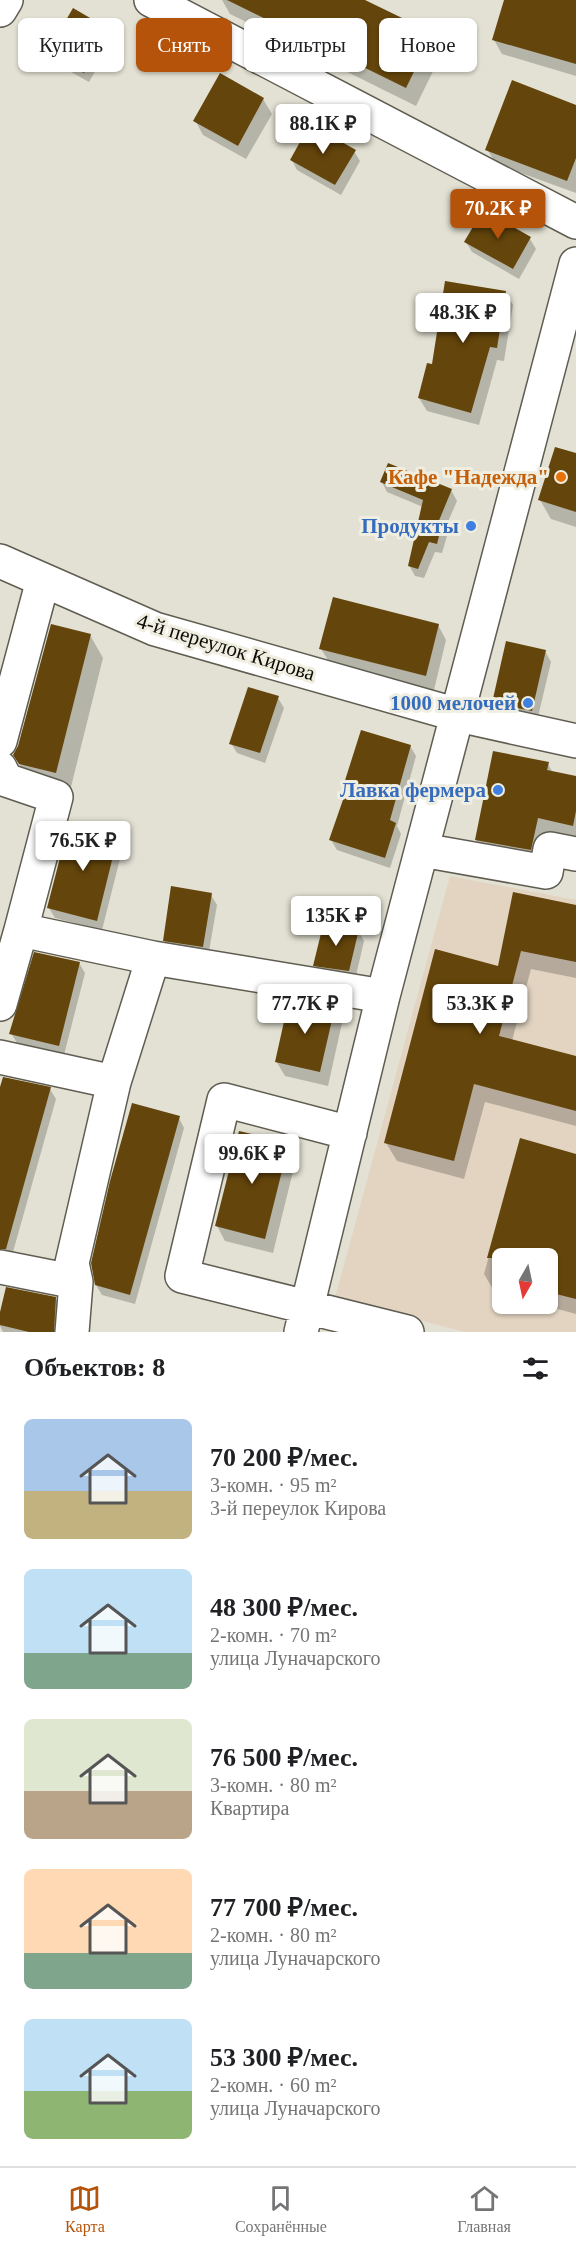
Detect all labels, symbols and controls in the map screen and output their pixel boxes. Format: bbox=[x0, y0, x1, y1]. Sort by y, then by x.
chip: Купить bbox=[18, 18, 124, 72]
chip: Снять bbox=[136, 18, 232, 72]
chip: Фильтры bbox=[244, 18, 367, 72]
chip: Новое bbox=[379, 18, 477, 72]
pin: 88.1K ₽ bbox=[268, 104, 378, 155]
text: 88.1K ₽ bbox=[289, 112, 357, 134]
pin: 70.2K ₽ bbox=[443, 189, 553, 240]
text: 70.2K ₽ bbox=[464, 197, 532, 219]
pin: 48.3K ₽ bbox=[408, 293, 518, 344]
text: 48.3K ₽ bbox=[429, 301, 497, 323]
place label: Кафе "Надежда" bbox=[388, 465, 549, 489]
marker: Кафе "Надежда" bbox=[554, 470, 568, 484]
place label: Продукты bbox=[361, 514, 459, 538]
marker: Продукты bbox=[464, 519, 478, 533]
street label: 4-й переулок Кирова bbox=[134, 608, 319, 686]
place label: 1000 мелочей bbox=[390, 691, 516, 715]
marker: 1000 мелочей bbox=[521, 696, 535, 710]
place label: Лавка фермера bbox=[340, 778, 486, 802]
marker: Лавка фермера bbox=[491, 783, 505, 797]
pin: 76.5K ₽ bbox=[28, 821, 138, 872]
text: 76.5K ₽ bbox=[49, 829, 117, 851]
pin: 135K ₽ bbox=[287, 896, 385, 947]
text: 135K ₽ bbox=[305, 904, 367, 926]
pin: 77.7K ₽ bbox=[250, 984, 360, 1035]
pin: 53.3K ₽ bbox=[425, 984, 535, 1035]
text: 77.7K ₽ bbox=[271, 992, 339, 1014]
text: 53.3K ₽ bbox=[446, 992, 514, 1014]
pin: 99.6K ₽ bbox=[197, 1134, 307, 1185]
text: 99.6K ₽ bbox=[218, 1142, 286, 1164]
north arrow bbox=[492, 1248, 558, 1314]
map controls bbox=[492, 1248, 558, 1314]
icon: filters bbox=[519, 1352, 552, 1385]
text: Объектов: 8 bbox=[24, 1353, 165, 1382]
icon: home bbox=[72, 1443, 144, 1515]
text: 70 200 ₽/мес. bbox=[210, 1443, 358, 1472]
text: 3-комн. · 95 m² bbox=[210, 1474, 337, 1496]
text: 3-й переулок Кирова bbox=[210, 1497, 386, 1519]
icon: home bbox=[72, 1593, 144, 1665]
text: 48 300 ₽/мес. bbox=[210, 1593, 358, 1622]
text: 2-комн. · 70 m² bbox=[210, 1624, 337, 1646]
text: улица Луначарского bbox=[210, 1647, 380, 1669]
icon: home bbox=[72, 1743, 144, 1815]
text: 76 500 ₽/мес. bbox=[210, 1743, 358, 1772]
text: 3-комн. · 80 m² bbox=[210, 1774, 337, 1796]
text: Квартира bbox=[210, 1797, 289, 1819]
icon: home bbox=[72, 1893, 144, 1965]
text: 77 700 ₽/мес. bbox=[210, 1893, 358, 1922]
text: 2-комн. · 80 m² bbox=[210, 1924, 337, 1946]
text: улица Луначарского bbox=[210, 1947, 380, 1969]
icon: home bbox=[72, 2043, 144, 2115]
text: 53 300 ₽/мес. bbox=[210, 2043, 358, 2072]
text: 2-комн. · 60 m² bbox=[210, 2074, 337, 2096]
text: улица Луначарского bbox=[210, 2097, 380, 2119]
tab: Карта bbox=[65, 2182, 105, 2236]
tab: Сохранённые bbox=[235, 2182, 327, 2236]
tab: Главная bbox=[457, 2182, 511, 2236]

